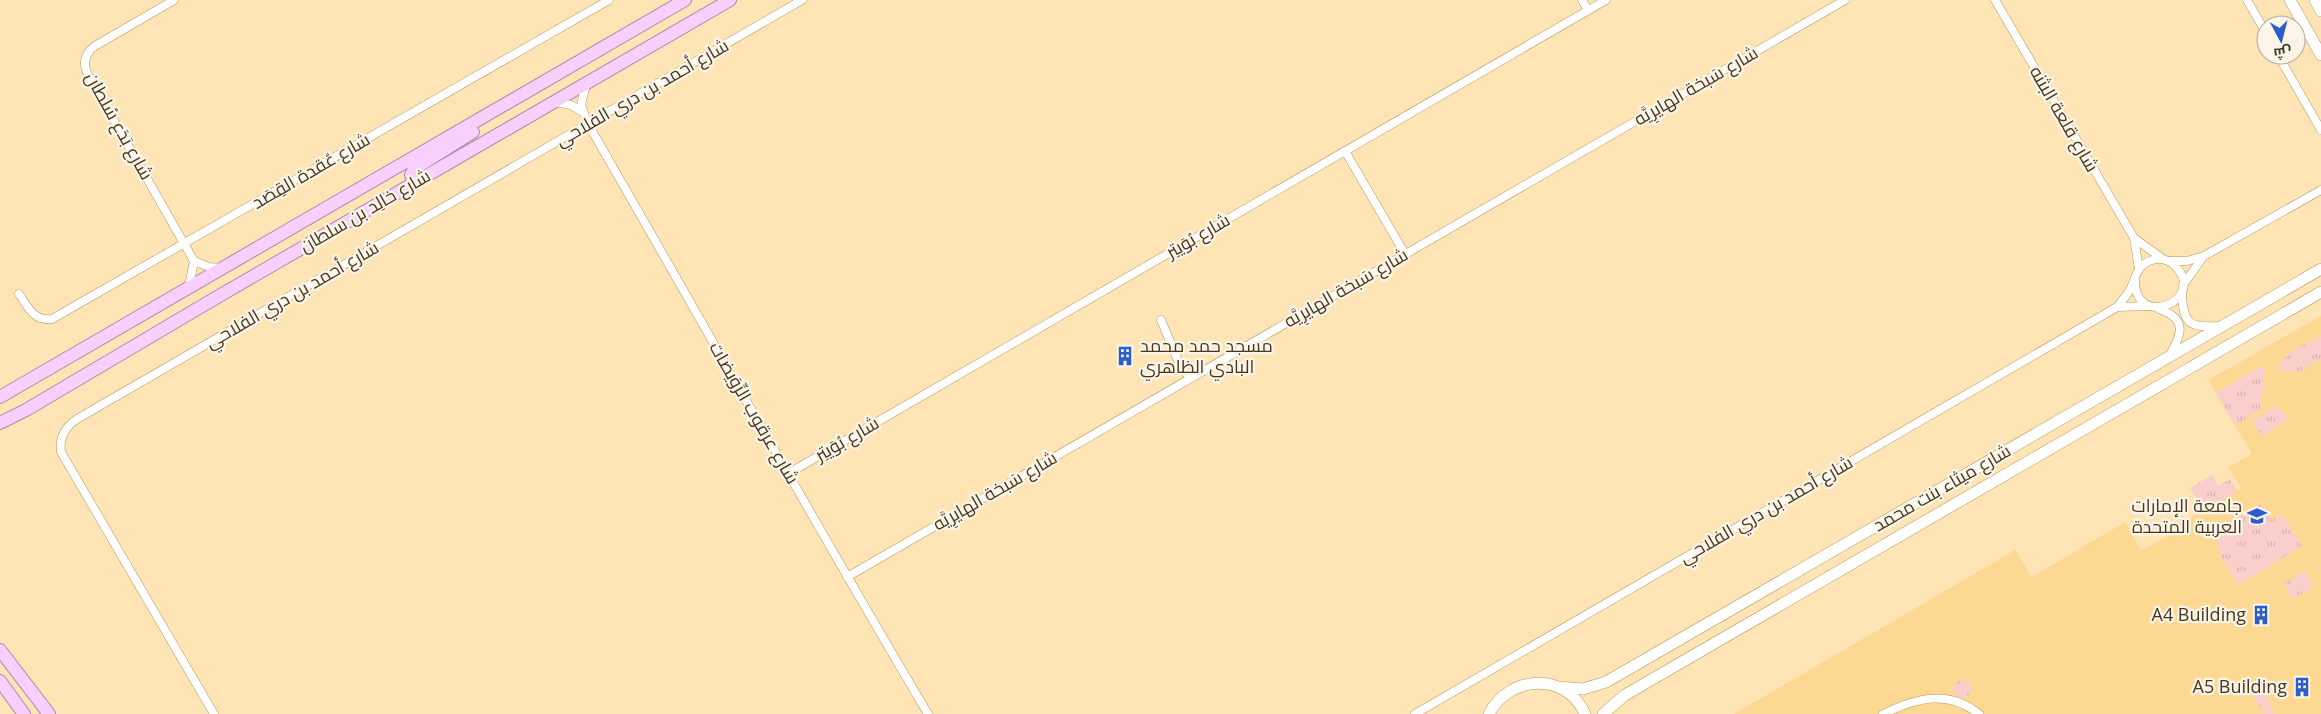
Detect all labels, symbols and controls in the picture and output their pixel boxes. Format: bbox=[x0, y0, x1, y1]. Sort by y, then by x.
north arrow bbox=[2256, 15, 2306, 65]
street label: شارع أحمد بن دري الفلاحي bbox=[550, 33, 734, 154]
street label: شارع سَبخة الهايرِيَّه bbox=[1629, 40, 1762, 131]
text: ش bbox=[2273, 43, 2293, 64]
street label: شارع قلعة البثنه bbox=[2024, 61, 2105, 176]
street label: شارع بَدَع سُلطان bbox=[79, 67, 159, 184]
street label: شارع عُقدة القِصَد bbox=[247, 127, 375, 215]
street label: شارع خالِد بن سلطان bbox=[295, 163, 435, 258]
street label: شارع بُوَيتِر bbox=[1160, 207, 1234, 264]
street label: شارع أحمد بن دري الفلاحي bbox=[200, 235, 384, 356]
street label: شارع سَبخة الهايرِيَّه bbox=[1279, 242, 1412, 333]
place label: مسجد حمد محمد البادي الظاهري bbox=[1140, 333, 1273, 381]
street label: شارع عرقوب الرِّوَيضات bbox=[703, 337, 805, 489]
building icon: مسجد حمد محمد البادي الظاهري bbox=[1114, 345, 1136, 367]
street label: شارع بُوَيتِر bbox=[809, 410, 883, 467]
street label: شارع ميثاء بنت محمد bbox=[1868, 438, 2015, 537]
street label: شارع سَبخة الهايرِيَّه bbox=[928, 445, 1061, 536]
street label: شارع أحمد بن دري الفلاحي bbox=[1674, 450, 1858, 571]
place label: جامعة الإمارات العربية المتحدة bbox=[2132, 493, 2242, 538]
school or university icon: جامعة الإمارات العربية المتحدة bbox=[2246, 505, 2268, 527]
place label: A4 Building bbox=[2152, 602, 2246, 626]
building icon: A4 Building bbox=[2250, 604, 2272, 626]
place label: A5 Building bbox=[2193, 674, 2287, 698]
building icon: A5 Building bbox=[2291, 676, 2313, 698]

